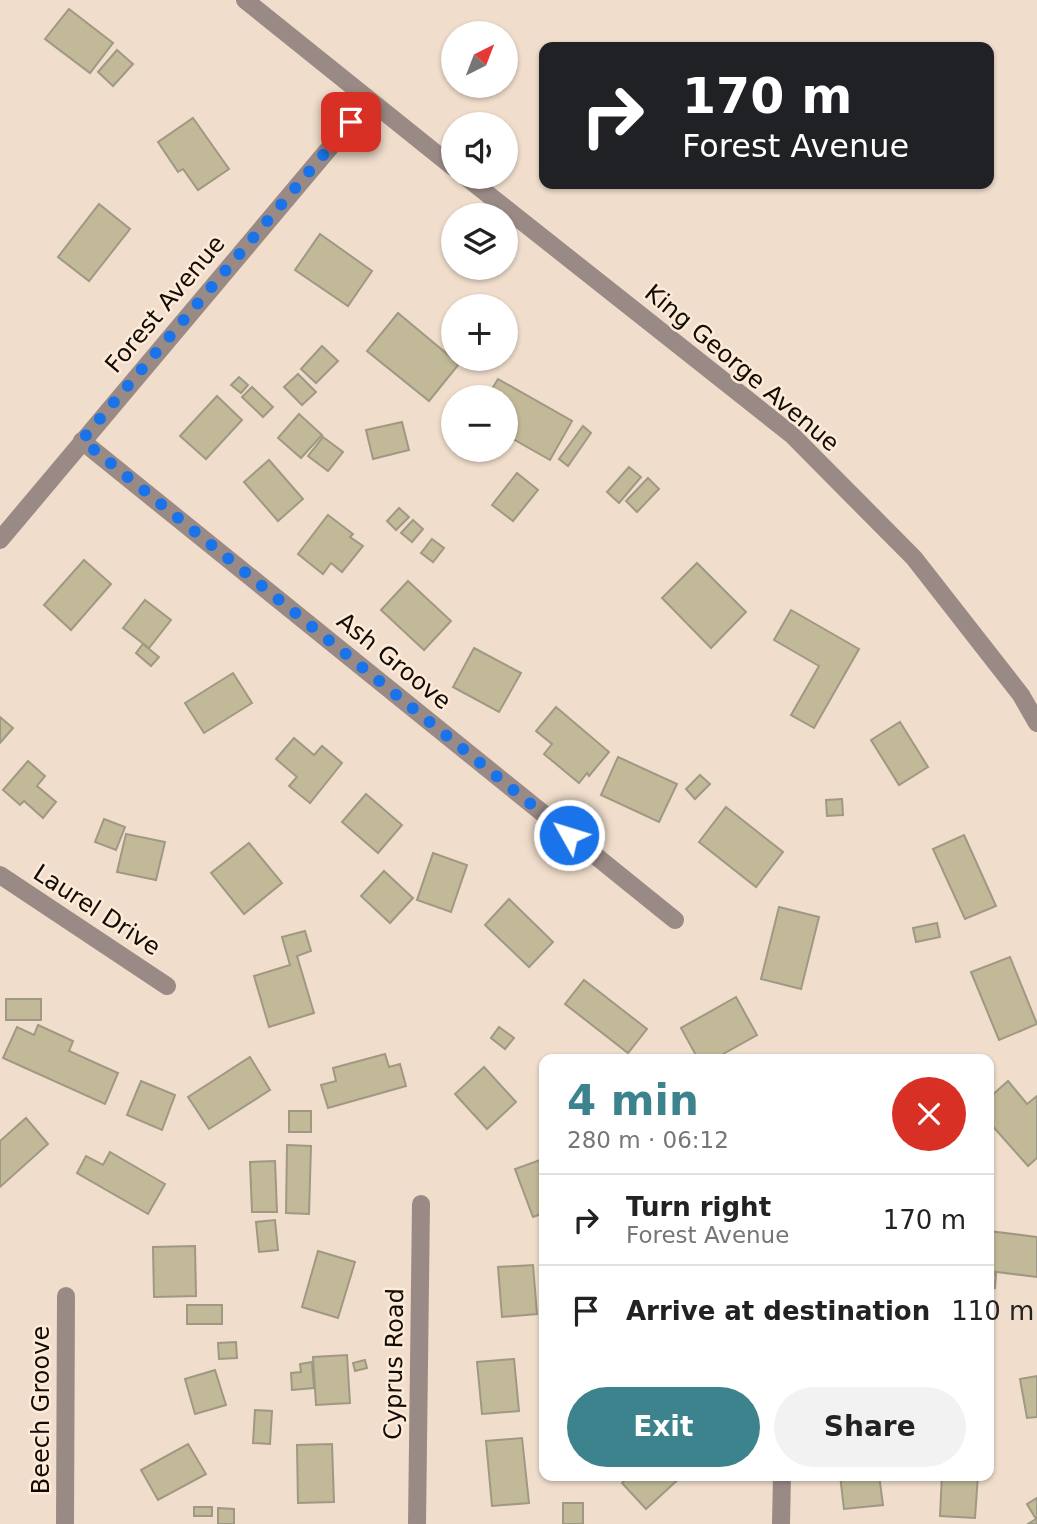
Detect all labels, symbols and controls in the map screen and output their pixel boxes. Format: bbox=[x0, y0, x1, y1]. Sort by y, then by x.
north arrow bbox=[441, 21, 518, 98]
map controls bbox=[441, 21, 518, 462]
text: 170 m bbox=[682, 68, 852, 125]
icon: right bbox=[567, 70, 658, 161]
pin bbox=[321, 92, 381, 152]
icon: arrive bbox=[332, 103, 370, 141]
button: sound bbox=[441, 112, 518, 189]
text: Forest Avenue bbox=[682, 127, 909, 165]
button: layers bbox=[441, 203, 518, 280]
street label: Forest Avenue bbox=[99, 230, 231, 378]
street label: King George Avenue bbox=[639, 279, 845, 457]
button: + bbox=[441, 294, 518, 371]
button: − bbox=[441, 385, 518, 462]
street label: Ash Groove bbox=[332, 607, 456, 715]
position arrow bbox=[532, 798, 606, 872]
street label: Laurel Drive bbox=[28, 859, 166, 961]
text: 4 min bbox=[567, 1076, 699, 1125]
button: close bbox=[892, 1077, 966, 1151]
text: 280 m · 06:12 bbox=[567, 1127, 729, 1153]
text: Turn right bbox=[626, 1192, 771, 1222]
icon: right bbox=[567, 1201, 605, 1239]
text: 170 m bbox=[883, 1205, 966, 1235]
text: Forest Avenue bbox=[626, 1222, 789, 1248]
street label: Cyprus Road bbox=[379, 1288, 409, 1440]
icon: arrive bbox=[567, 1292, 605, 1330]
text: Arrive at destination bbox=[626, 1296, 930, 1326]
text: 110 m bbox=[951, 1296, 1034, 1326]
street label: Beech Groove bbox=[27, 1326, 55, 1494]
button: Exit bbox=[567, 1387, 760, 1467]
button: Share bbox=[774, 1387, 966, 1467]

